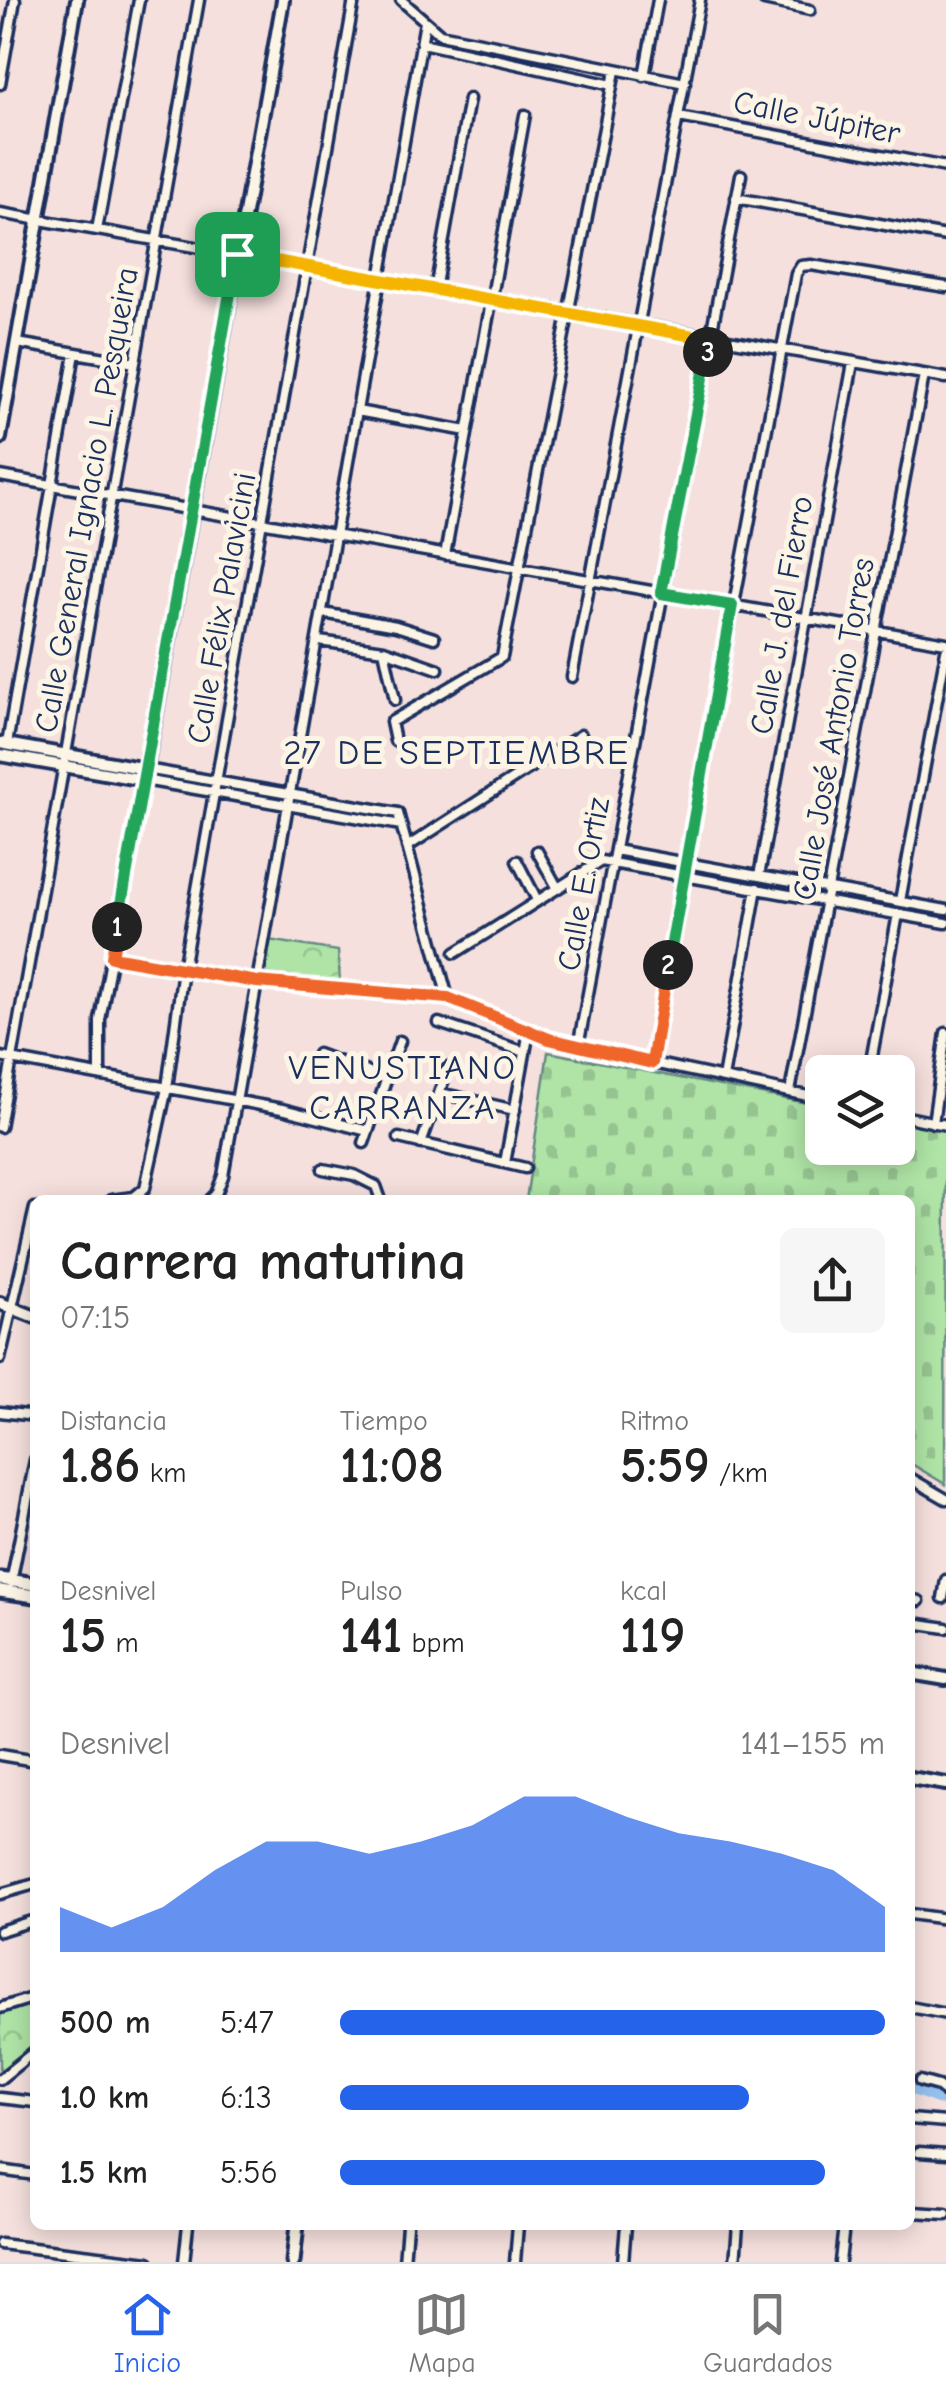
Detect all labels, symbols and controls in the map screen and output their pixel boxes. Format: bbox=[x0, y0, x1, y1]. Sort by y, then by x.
street label: Calle Júpiter bbox=[730, 83, 904, 152]
pin bbox=[195, 212, 280, 297]
icon: arrive bbox=[210, 227, 265, 282]
street label: Calle General Ignacio L. Pesqueira bbox=[27, 264, 146, 736]
pin: 3 bbox=[683, 327, 733, 377]
text: 3 bbox=[701, 336, 715, 368]
street label: Calle Félix Palavicini bbox=[179, 470, 264, 746]
street label: Calle J. del Fierro bbox=[742, 493, 821, 737]
street label: Calle José Antonio Torres bbox=[785, 555, 882, 903]
district label: 27 DE SEPTIEMBRE bbox=[283, 732, 631, 773]
street label: Calle E. Ortiz bbox=[550, 794, 617, 974]
pin: 1 bbox=[92, 902, 142, 952]
text: 1 bbox=[111, 911, 123, 943]
pin: 2 bbox=[643, 940, 693, 990]
text: 2 bbox=[661, 949, 675, 981]
district label: VENUSTIANO CARRANZA bbox=[288, 1047, 518, 1128]
map controls bbox=[805, 1055, 915, 1165]
button: layers bbox=[805, 1055, 915, 1165]
button: share bbox=[780, 1228, 885, 1333]
text: Carrera matutina bbox=[60, 1229, 466, 1293]
text: 07:15 bbox=[60, 1299, 130, 1336]
text: Distancia bbox=[60, 1405, 167, 1437]
text: Tiempo bbox=[340, 1405, 428, 1437]
text: Ritmo bbox=[620, 1405, 689, 1437]
text: 1.86 bbox=[60, 1437, 140, 1495]
text: 11:08 bbox=[340, 1437, 444, 1495]
text: 5:59 bbox=[620, 1437, 710, 1495]
text: km bbox=[140, 1457, 187, 1489]
text: /km bbox=[710, 1457, 768, 1489]
text: Desnivel bbox=[60, 1575, 156, 1607]
text: Pulso bbox=[340, 1575, 403, 1607]
text: kcal bbox=[620, 1575, 667, 1607]
text: 15 bbox=[60, 1607, 106, 1665]
text: 141 bbox=[340, 1607, 402, 1665]
text: 119 bbox=[620, 1607, 685, 1665]
text: m bbox=[106, 1627, 139, 1659]
text: bpm bbox=[402, 1627, 465, 1659]
text: Desnivel bbox=[60, 1725, 170, 1762]
text: 141–155 m bbox=[741, 1725, 885, 1762]
text: 500 m bbox=[60, 2004, 150, 2041]
text: 5:47 bbox=[220, 2004, 274, 2041]
text: 1.0 km bbox=[60, 2079, 149, 2116]
text: 6:13 bbox=[220, 2079, 272, 2116]
text: 1.5 km bbox=[60, 2154, 148, 2191]
text: 5:56 bbox=[220, 2154, 278, 2191]
tab: Inicio bbox=[114, 2287, 181, 2379]
tab: Mapa bbox=[408, 2287, 476, 2379]
tab: Guardados bbox=[703, 2287, 832, 2379]

